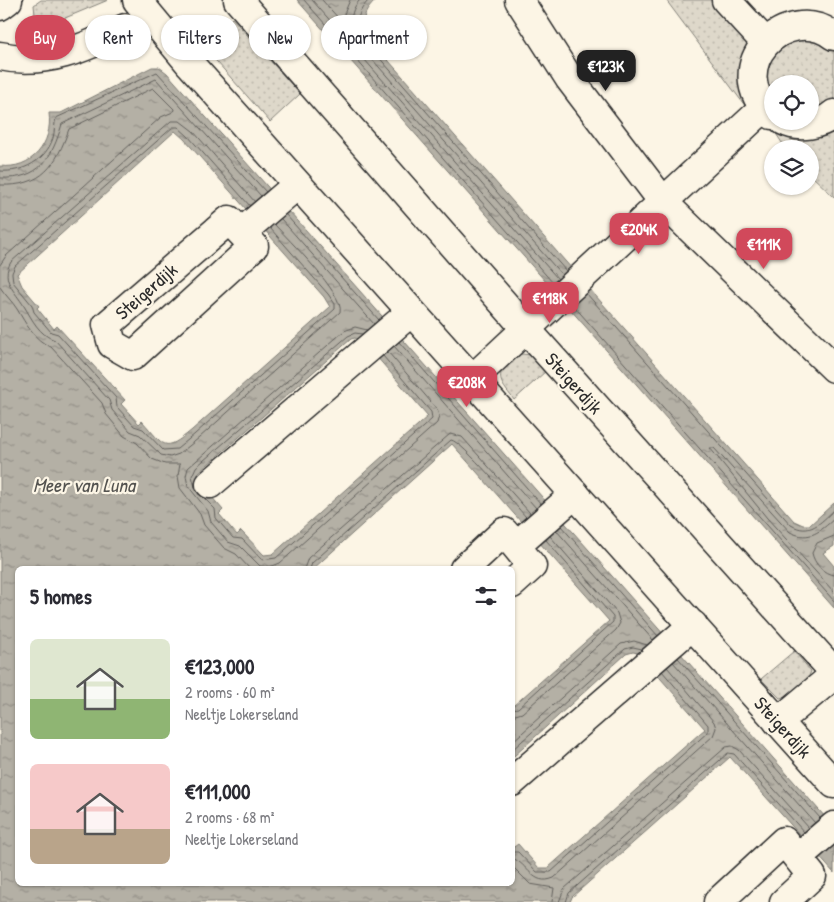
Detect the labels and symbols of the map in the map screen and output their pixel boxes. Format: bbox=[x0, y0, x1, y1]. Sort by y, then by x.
pin: €123K bbox=[571, 49, 641, 92]
pin: €204K bbox=[604, 212, 674, 255]
pin: €111K bbox=[729, 228, 799, 270]
street label: Steigerdijk bbox=[109, 257, 183, 325]
pin: €118K bbox=[515, 282, 585, 324]
street label: Steigerdijk bbox=[539, 347, 609, 419]
pin: €208K bbox=[432, 366, 502, 408]
water label: Meer van Luna bbox=[33, 471, 137, 498]
street label: Steigerdijk bbox=[748, 691, 818, 763]

